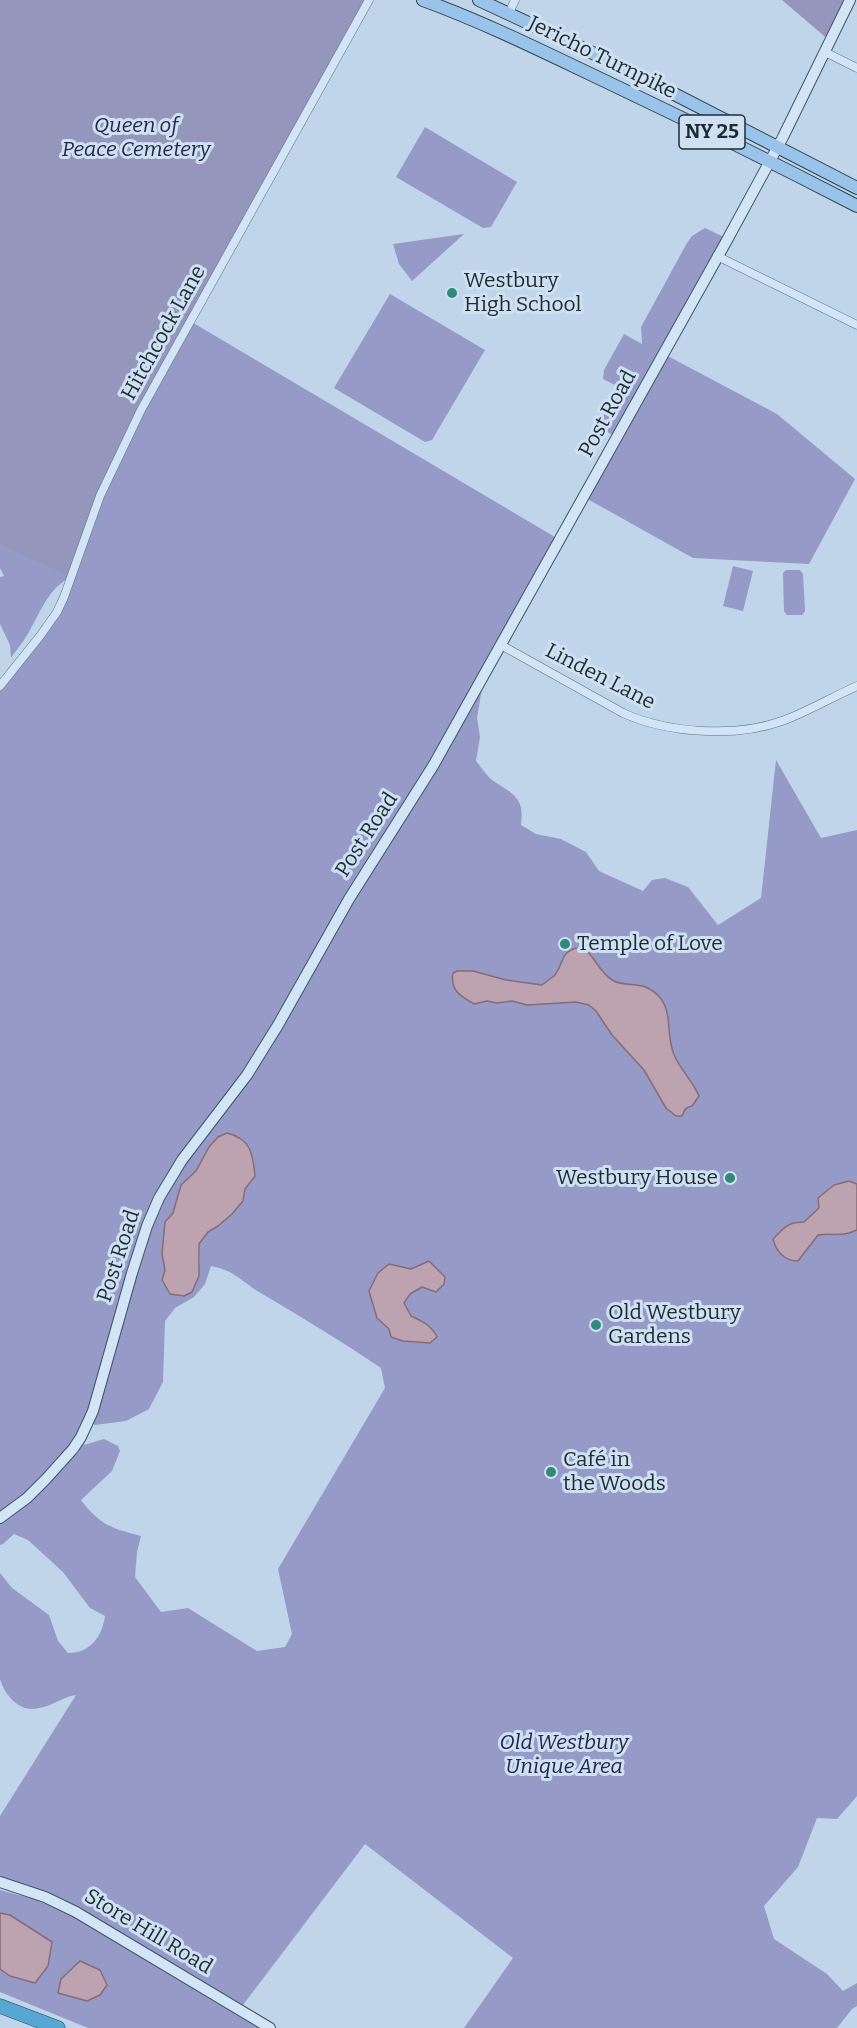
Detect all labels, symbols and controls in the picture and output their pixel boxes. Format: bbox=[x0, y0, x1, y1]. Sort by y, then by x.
street label: Jericho Turnpike bbox=[524, 11, 680, 105]
park label: Queen of Peace Cemetery bbox=[62, 113, 210, 163]
road number: NY 25 bbox=[679, 115, 745, 149]
street label: Hitchcock Lane bbox=[117, 261, 211, 405]
place label: Westbury High School bbox=[464, 268, 582, 318]
marker: Westbury High School bbox=[445, 286, 459, 300]
street label: Post Road bbox=[574, 366, 642, 462]
street label: Linden Lane bbox=[541, 639, 659, 715]
street label: Post Road bbox=[330, 788, 404, 882]
place label: Temple of Love bbox=[577, 931, 723, 957]
marker: Temple of Love bbox=[558, 937, 572, 951]
place label: Westbury House bbox=[556, 1165, 718, 1191]
marker: Westbury House bbox=[723, 1171, 737, 1185]
street label: Post Road bbox=[92, 1207, 146, 1305]
place label: Old Westbury Gardens bbox=[608, 1300, 741, 1350]
marker: Old Westbury Gardens bbox=[589, 1318, 603, 1332]
place label: Café in the Woods bbox=[563, 1447, 666, 1497]
marker: Café in the Woods bbox=[544, 1465, 558, 1479]
park label: Old Westbury Unique Area bbox=[500, 1730, 628, 1780]
street label: Store Hill Road bbox=[79, 1884, 217, 1980]

